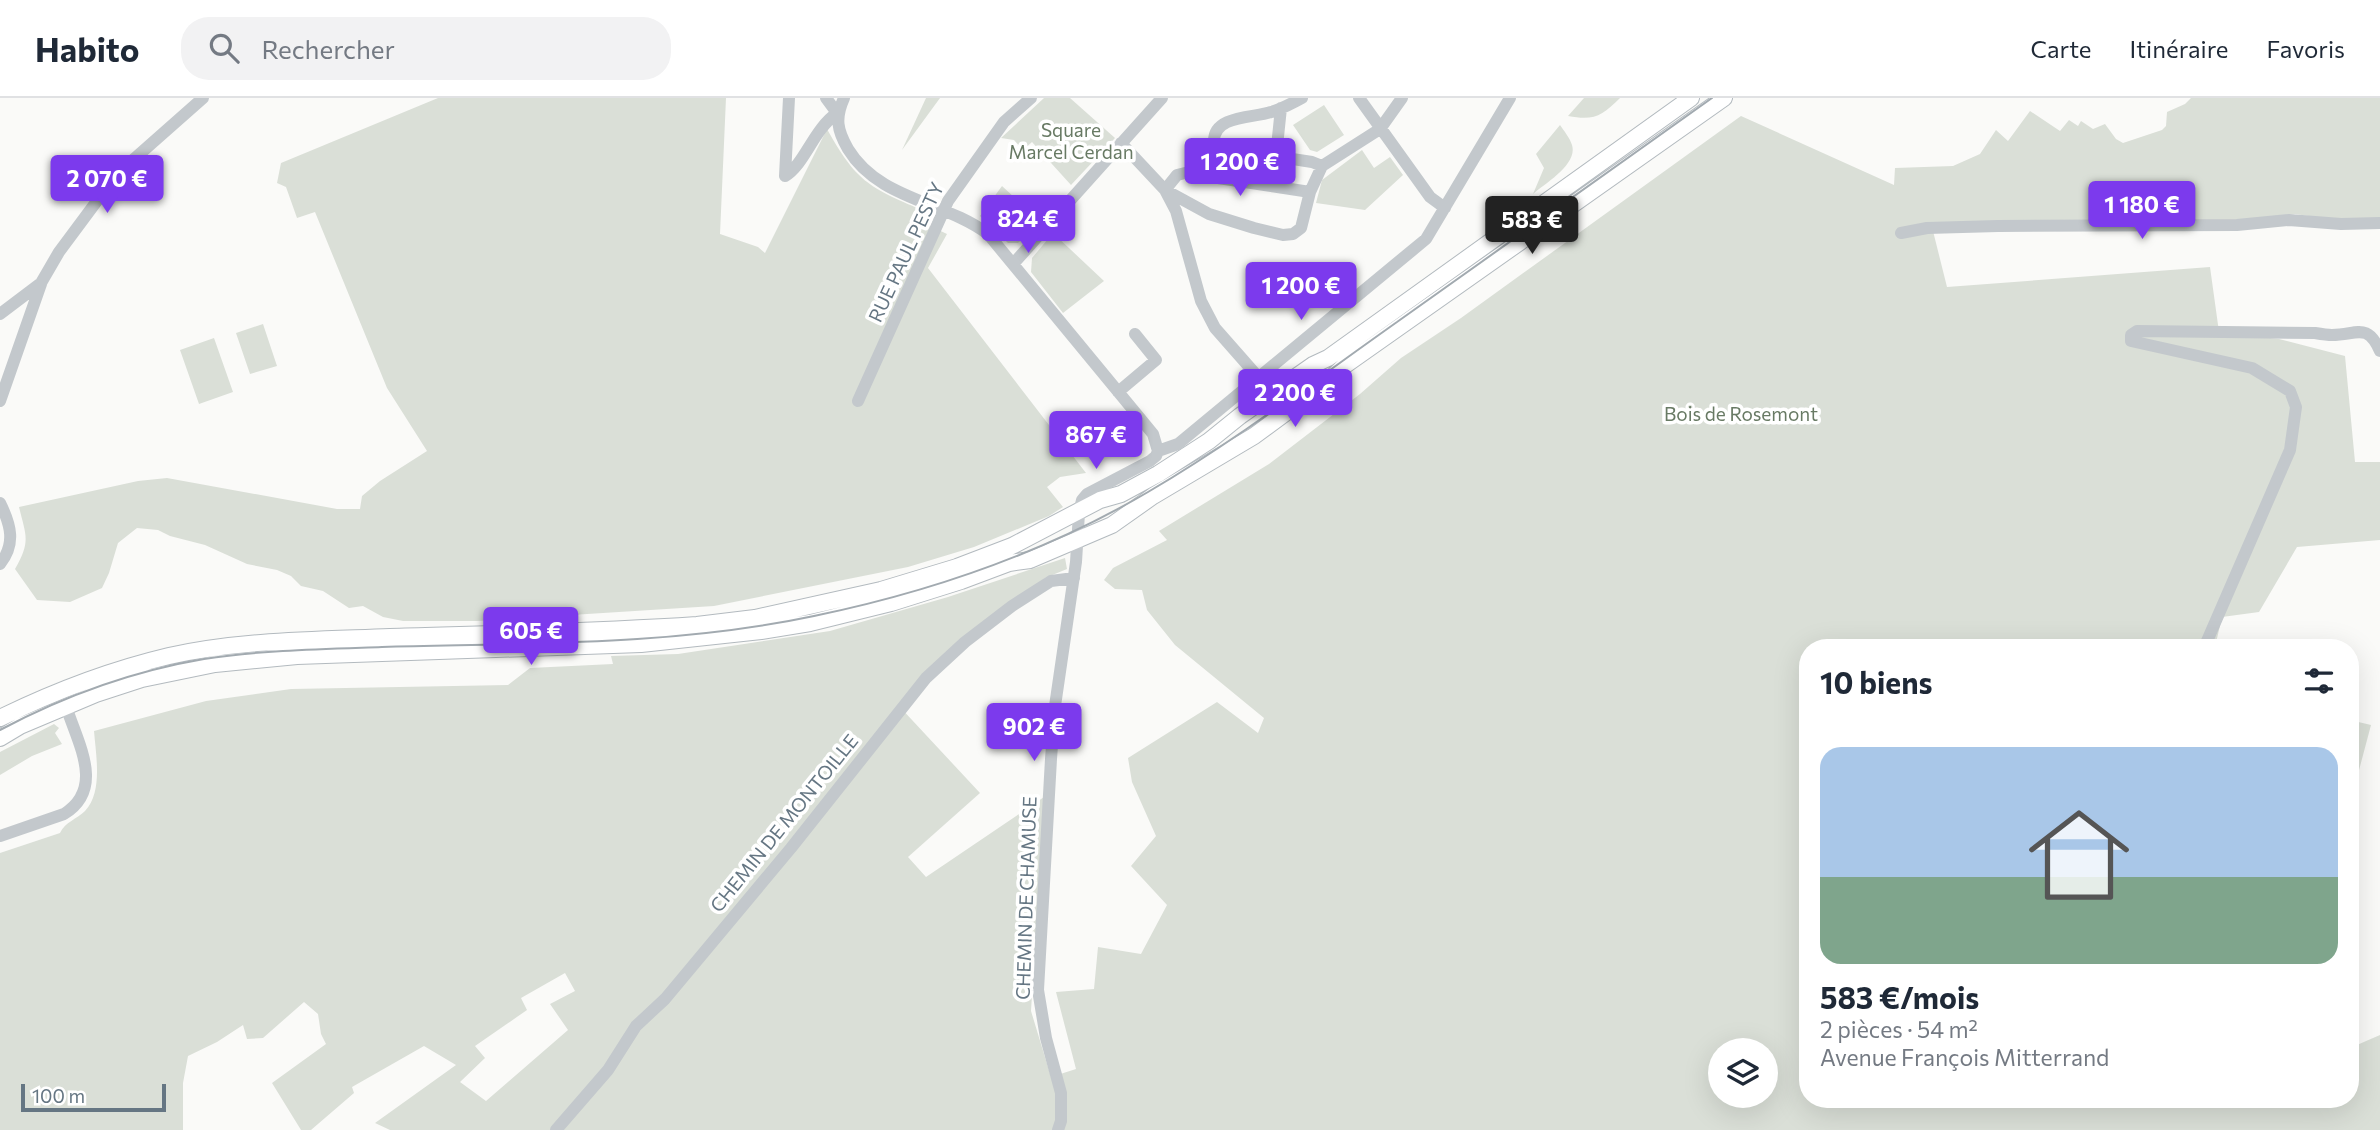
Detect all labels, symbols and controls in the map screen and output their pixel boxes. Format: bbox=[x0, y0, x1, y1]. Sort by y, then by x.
search box bbox=[181, 17, 671, 80]
text: Habito bbox=[35, 28, 139, 69]
icon: search bbox=[205, 29, 243, 67]
text: Rechercher bbox=[261, 33, 395, 64]
text: Carte bbox=[2031, 34, 2092, 63]
text: Itinéraire bbox=[2130, 34, 2229, 63]
text: Favoris bbox=[2267, 34, 2345, 63]
park label: Square Marcel Cerdan bbox=[1008, 118, 1134, 163]
pin: 1 200 € bbox=[1175, 139, 1305, 198]
text: 1 200 € bbox=[1201, 147, 1279, 175]
pin: 2 070 € bbox=[42, 156, 172, 215]
text: 2 070 € bbox=[67, 164, 147, 192]
street label: RUE PAUL PESTY bbox=[863, 178, 948, 325]
pin: 1 180 € bbox=[2077, 181, 2207, 241]
text: 1 180 € bbox=[2104, 190, 2180, 218]
pin: 824 € bbox=[979, 195, 1077, 255]
pin: 583 € bbox=[1483, 197, 1581, 256]
text: 824 € bbox=[997, 204, 1059, 232]
text: 583 € bbox=[1501, 205, 1563, 233]
pin: 1 200 € bbox=[1236, 262, 1366, 322]
text: 1 200 € bbox=[1262, 271, 1340, 299]
pin: 2 200 € bbox=[1230, 370, 1360, 429]
text: 2 200 € bbox=[1254, 378, 1336, 406]
park label: Bois de Rosemont bbox=[1664, 402, 1818, 425]
pin: 867 € bbox=[1047, 412, 1145, 471]
text: 867 € bbox=[1065, 420, 1127, 448]
pin: 605 € bbox=[482, 608, 580, 667]
text: 605 € bbox=[499, 616, 563, 644]
icon: filters bbox=[2300, 662, 2338, 700]
text: 10 biens bbox=[1820, 663, 1933, 700]
pin: 902 € bbox=[985, 704, 1083, 763]
text: 902 € bbox=[1002, 712, 1066, 740]
street label: CHEMIN DE MONTOILLE bbox=[705, 729, 862, 916]
icon: home bbox=[2016, 792, 2142, 918]
street label: CHEMIN DE CHAMUSE bbox=[1010, 796, 1041, 1000]
text: 583 €/mois bbox=[1820, 978, 1979, 1015]
text: 2 pièces · 54 m² bbox=[1820, 1015, 1978, 1043]
map controls bbox=[1708, 1038, 1778, 1108]
button: layers bbox=[1708, 1038, 1778, 1108]
text: Avenue François Mitterrand bbox=[1820, 1043, 2109, 1071]
scale bar bbox=[21, 1081, 166, 1113]
text: 100 m bbox=[32, 1084, 85, 1107]

